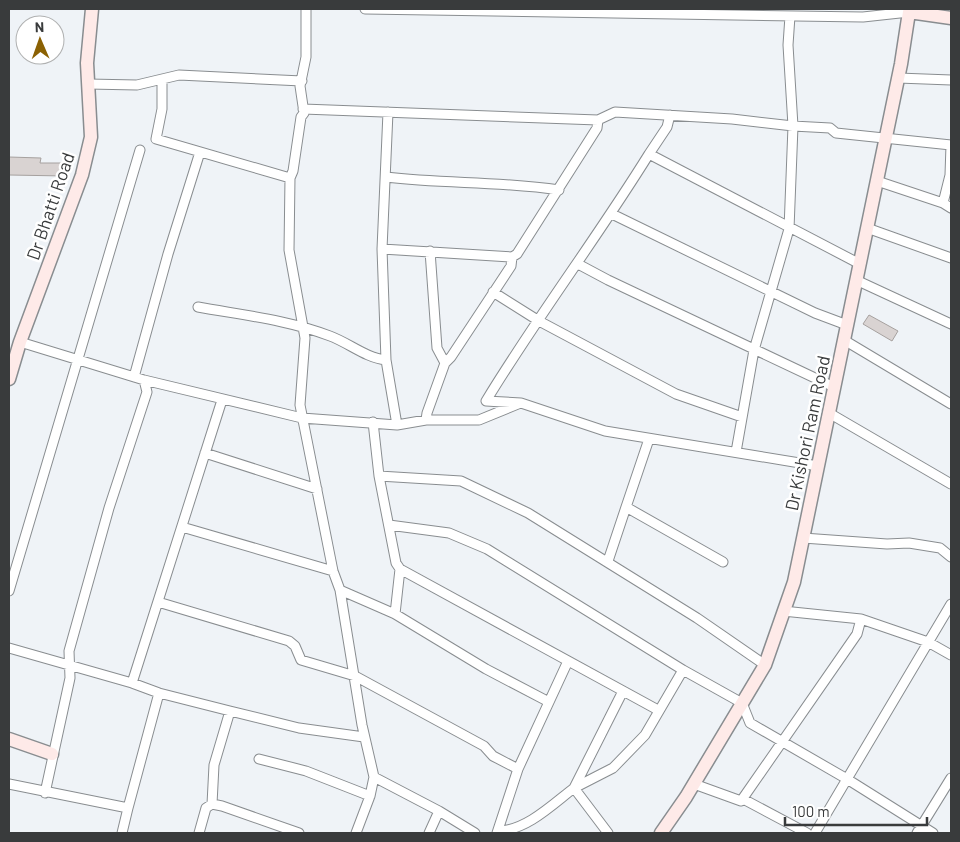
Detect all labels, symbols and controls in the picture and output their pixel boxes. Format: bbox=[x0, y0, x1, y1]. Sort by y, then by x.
north arrow bbox=[15, 15, 65, 65]
text: N bbox=[35, 18, 44, 35]
street label: Dr Bhatti Road bbox=[21, 149, 79, 263]
street label: Dr Kishori Ram Road bbox=[780, 353, 834, 513]
scale bar bbox=[785, 794, 928, 826]
text: 100 m bbox=[792, 802, 830, 820]

